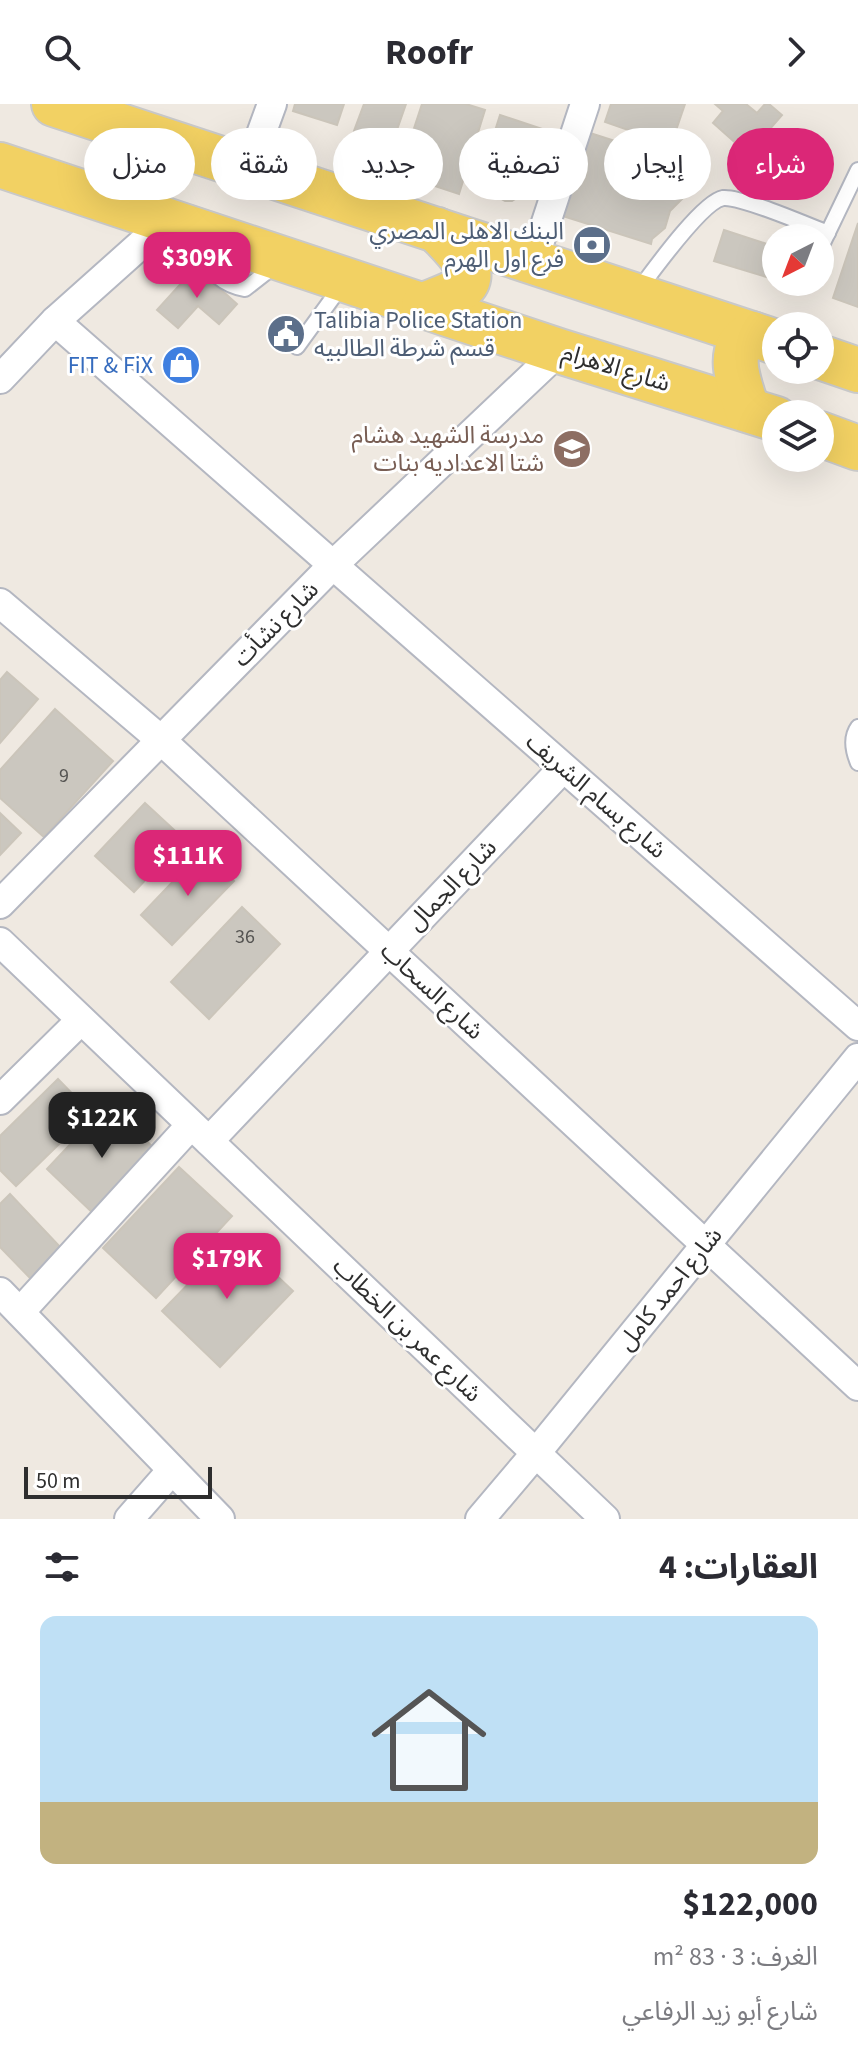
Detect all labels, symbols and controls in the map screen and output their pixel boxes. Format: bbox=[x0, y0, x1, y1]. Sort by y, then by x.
text: Roofr bbox=[385, 27, 473, 78]
icon: search bbox=[40, 30, 84, 74]
icon: forward bbox=[774, 30, 818, 74]
chip: منزل bbox=[84, 128, 195, 200]
chip: شقة bbox=[211, 128, 317, 200]
chip: جديد bbox=[333, 128, 443, 200]
chip: تصفية bbox=[459, 128, 588, 200]
chip: إيجار bbox=[604, 128, 711, 200]
chip: شراء bbox=[727, 128, 834, 200]
place label: البنك الاهلى المصري فرع اول الهرم bbox=[369, 214, 564, 277]
bank icon: البنك الاهلى المصري فرع اول الهرم bbox=[571, 224, 613, 266]
north arrow bbox=[762, 224, 834, 296]
map controls bbox=[762, 224, 834, 472]
pin: $309K bbox=[141, 232, 253, 300]
text: $309K bbox=[162, 239, 232, 276]
place label: Talibia Police Station قسم شرطة الطالبيه bbox=[314, 303, 522, 366]
button: locate bbox=[762, 312, 834, 384]
public building icon: Talibia Police Station قسم شرطة الطالبيه bbox=[265, 313, 307, 355]
street label: شارع الاهرام bbox=[558, 335, 674, 401]
shop icon: FIT & FiX bbox=[160, 344, 202, 386]
place label: FIT & FiX bbox=[68, 348, 153, 383]
button: layers bbox=[762, 400, 834, 472]
place label: مدرسة الشهيد هشام شتا الاعداديه بنات bbox=[351, 418, 544, 481]
school or university icon: مدرسة الشهيد هشام شتا الاعداديه بنات bbox=[551, 428, 593, 470]
street label: شارع نشأت bbox=[225, 573, 327, 675]
street label: شارع بسام الشريف bbox=[518, 725, 674, 867]
house number: 9 bbox=[59, 762, 69, 790]
pin: $111K bbox=[132, 830, 244, 898]
street label: شارع الجمال bbox=[399, 831, 505, 939]
text: $111K bbox=[153, 837, 223, 874]
house number: 36 bbox=[235, 923, 255, 951]
street label: شارع السحاب bbox=[373, 934, 491, 1048]
pin: $122K bbox=[46, 1092, 158, 1160]
text: $122K bbox=[67, 1099, 137, 1136]
street label: شارع احمد كامل bbox=[609, 1220, 731, 1358]
pin: $179K bbox=[171, 1233, 283, 1301]
text: $179K bbox=[192, 1240, 262, 1277]
street label: شارع عمر بن الخطاب bbox=[324, 1249, 490, 1411]
scale bar bbox=[24, 1463, 212, 1499]
text: 50 m bbox=[36, 1465, 81, 1497]
text: العقارات: 4 bbox=[659, 1543, 818, 1592]
icon: filters bbox=[40, 1545, 84, 1589]
icon: home bbox=[357, 1668, 501, 1812]
text: $122,000 bbox=[682, 1880, 818, 1929]
text: الغرف: 3 · 83 m² bbox=[653, 1938, 818, 1975]
text: شارع أبو زيد الرفاعي bbox=[622, 1993, 818, 2030]

